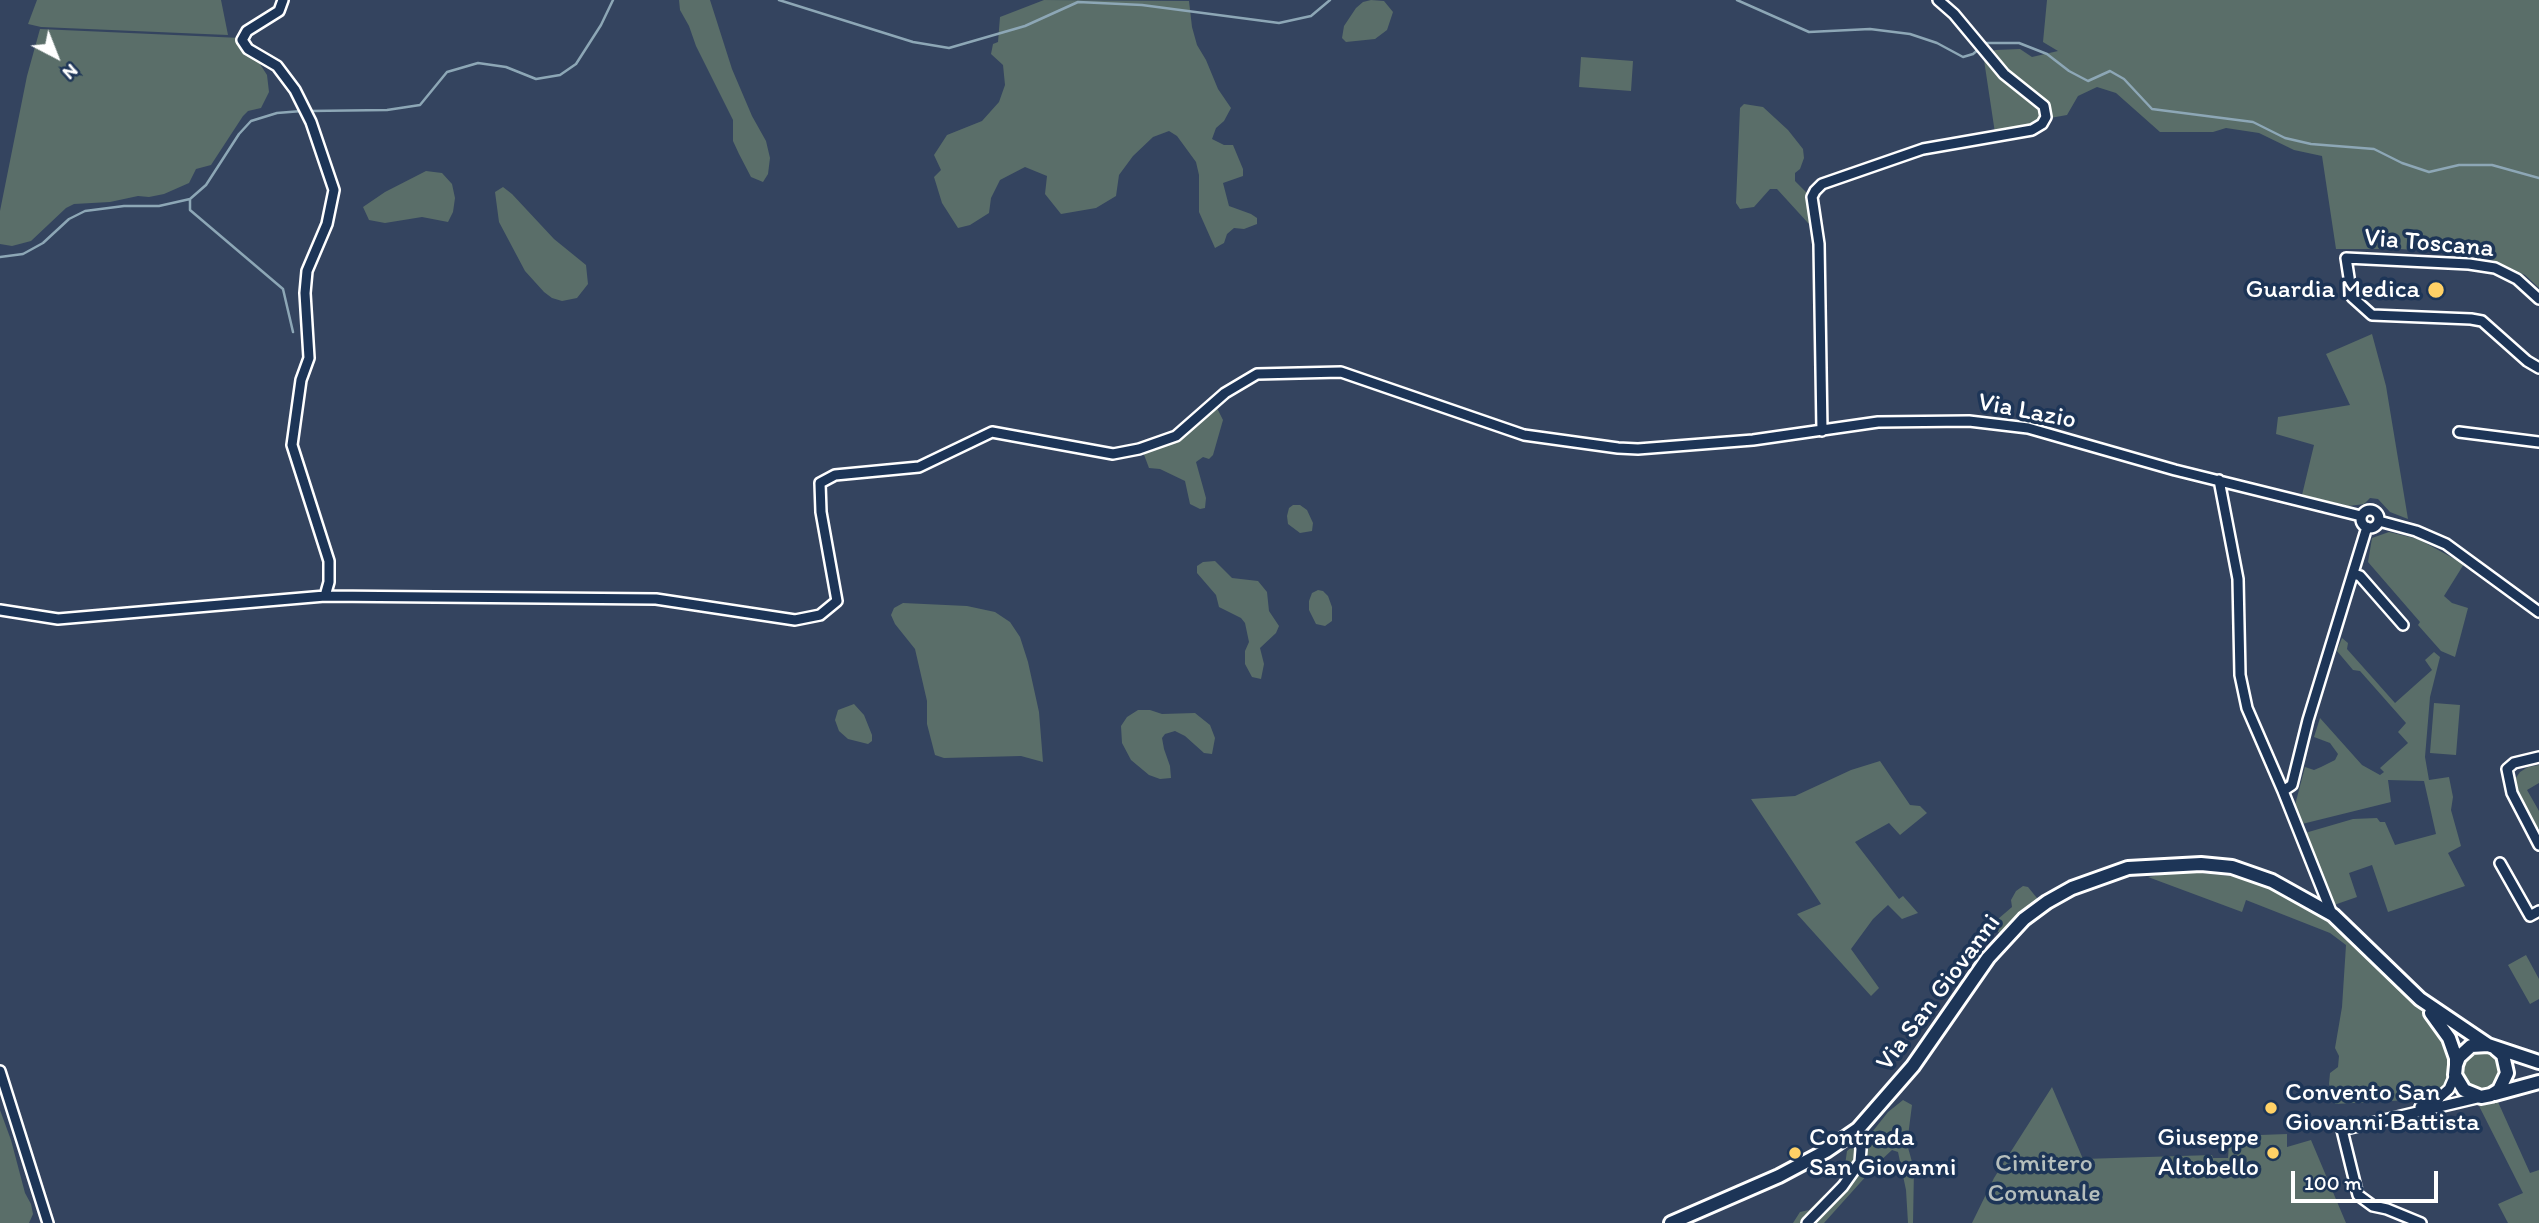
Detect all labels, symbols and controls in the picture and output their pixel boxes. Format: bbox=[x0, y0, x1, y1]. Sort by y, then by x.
north arrow bbox=[21, 21, 91, 91]
text: N bbox=[58, 59, 83, 85]
street label: Via Toscana bbox=[2363, 223, 2495, 265]
place label: Guardia Medica bbox=[2245, 274, 2420, 306]
marker: Guardia Medica bbox=[2426, 280, 2446, 300]
street label: Via Lazio bbox=[1975, 387, 2079, 437]
street label: Via San Giovanni bbox=[1870, 909, 2008, 1077]
place label: Convento San Giovanni Battista bbox=[2285, 1077, 2480, 1138]
marker: Convento San Giovanni Battista bbox=[2263, 1100, 2279, 1116]
place label: Contrada San Giovanni bbox=[1809, 1122, 1956, 1184]
place label: Giuseppe Altobello bbox=[2157, 1122, 2259, 1184]
marker: Contrada San Giovanni bbox=[1787, 1145, 1803, 1161]
marker: Giuseppe Altobello bbox=[2265, 1145, 2281, 1161]
park label: Cimitero Comunale bbox=[1987, 1148, 2101, 1210]
scale bar bbox=[2294, 1156, 2441, 1200]
text: 100 m bbox=[2304, 1170, 2362, 1195]

